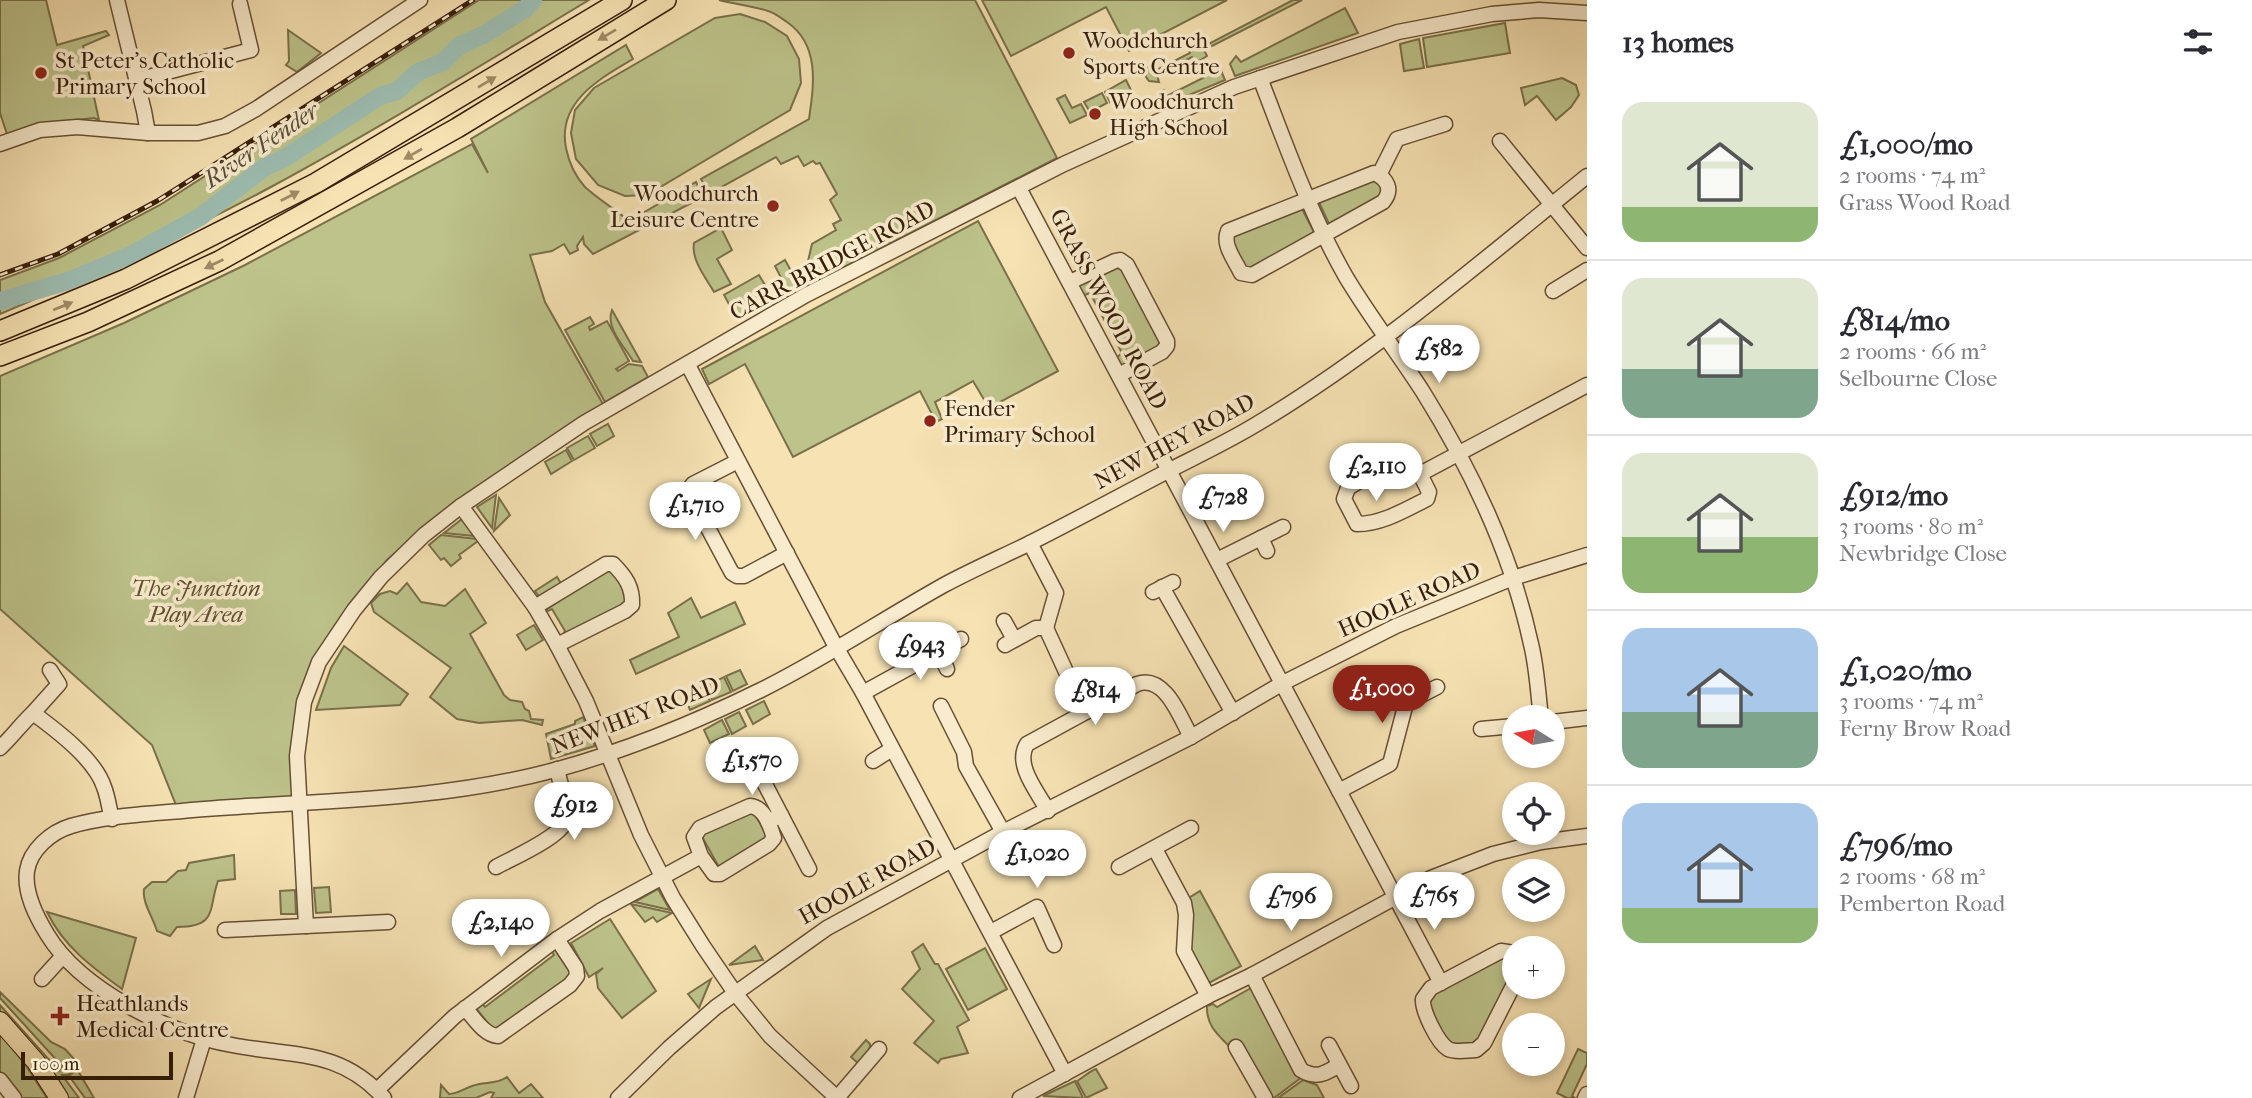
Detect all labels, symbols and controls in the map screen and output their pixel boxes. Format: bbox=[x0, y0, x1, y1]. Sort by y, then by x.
icon: filters bbox=[2179, 23, 2217, 61]
text: 13 homes bbox=[1622, 25, 1734, 60]
place label: Woodchurch Sports Centre bbox=[1082, 27, 1220, 80]
one-way arrow bbox=[598, 29, 617, 41]
marker: Woodchurch Sports Centre bbox=[1061, 45, 1077, 61]
place label: St Peter's Catholic Primary School bbox=[55, 47, 234, 100]
marker: St Peter's Catholic Primary School bbox=[33, 65, 49, 81]
one-way arrow bbox=[477, 76, 496, 88]
place label: Woodchurch High School bbox=[1108, 88, 1234, 141]
water label: River Fender bbox=[197, 95, 326, 195]
marker: Woodchurch High School bbox=[1087, 106, 1103, 122]
text: £1,000/mo bbox=[1839, 127, 1973, 162]
icon: home bbox=[1678, 130, 1762, 214]
one-way arrow bbox=[403, 147, 423, 159]
text: 2 rooms · 74 m² bbox=[1839, 162, 1985, 189]
place label: Woodchurch Leisure Centre bbox=[610, 180, 759, 233]
text: Grass Wood Road bbox=[1839, 189, 2011, 216]
one-way arrow bbox=[280, 191, 300, 202]
street label: CARR BRIDGE ROAD bbox=[725, 195, 939, 326]
marker: Woodchurch Leisure Centre bbox=[765, 198, 781, 214]
street label: GRASS WOOD ROAD bbox=[1044, 204, 1173, 414]
one-way arrow bbox=[204, 258, 224, 269]
one-way arrow bbox=[53, 301, 74, 312]
text: £814/mo bbox=[1839, 303, 1950, 338]
icon: home bbox=[1678, 306, 1762, 390]
pin: £582 bbox=[1398, 326, 1480, 385]
text: £582 bbox=[1415, 334, 1463, 361]
text: 2 rooms · 66 m² bbox=[1839, 338, 1986, 365]
text: Selbourne Close bbox=[1839, 365, 1997, 392]
street label: NEW HEY ROAD bbox=[1089, 388, 1259, 495]
place label: Fender Primary School bbox=[944, 395, 1096, 448]
marker: Fender Primary School bbox=[922, 413, 938, 429]
pin: £2,110 bbox=[1319, 444, 1433, 503]
text: £2,110 bbox=[1346, 452, 1406, 479]
pin: £728 bbox=[1182, 475, 1264, 534]
text: £912/mo bbox=[1839, 478, 1948, 513]
icon: home bbox=[1678, 481, 1762, 565]
pin: £1,710 bbox=[638, 482, 752, 542]
text: £728 bbox=[1198, 483, 1248, 510]
text: £1,710 bbox=[666, 491, 724, 518]
text: 3 rooms · 80 m² bbox=[1839, 513, 1983, 540]
text: Newbridge Close bbox=[1839, 540, 2007, 567]
street label: HOOLE ROAD bbox=[1334, 556, 1485, 643]
park label: The Junction Play Area bbox=[131, 575, 261, 628]
pin: £943 bbox=[879, 622, 961, 682]
text: £943 bbox=[895, 631, 945, 658]
text: £1,020/mo bbox=[1839, 653, 1972, 688]
icon: home bbox=[1678, 656, 1762, 740]
pin: £1,000 bbox=[1325, 666, 1439, 725]
pin: £814 bbox=[1054, 668, 1136, 727]
street label: NEW HEY ROAD bbox=[547, 671, 723, 760]
text: £1,000 bbox=[1349, 674, 1415, 701]
text: £814 bbox=[1071, 676, 1119, 703]
text: 3 rooms · 74 m² bbox=[1839, 688, 1983, 715]
north arrow bbox=[1502, 705, 1564, 768]
map controls bbox=[1502, 705, 1565, 1076]
text: Ferny Brow Road bbox=[1839, 715, 2011, 742]
pin: £1,570 bbox=[695, 738, 809, 797]
text: £1,570 bbox=[721, 746, 783, 773]
pin: £912 bbox=[533, 782, 615, 842]
button: locate bbox=[1502, 782, 1565, 845]
text: £912 bbox=[550, 791, 598, 818]
text: £796/mo bbox=[1839, 828, 1953, 863]
pin: £1,020 bbox=[980, 830, 1094, 890]
icon: home bbox=[1678, 831, 1762, 915]
street label: HOOLE ROAD bbox=[794, 833, 941, 930]
text: £1,020 bbox=[1004, 839, 1070, 866]
button: layers bbox=[1502, 859, 1565, 922]
text: 2 rooms · 68 m² bbox=[1839, 863, 1985, 890]
pin: £765 bbox=[1393, 872, 1475, 932]
pin: £796 bbox=[1250, 874, 1332, 933]
text: £765 bbox=[1410, 881, 1458, 908]
text: £796 bbox=[1266, 882, 1316, 909]
text: Pemberton Road bbox=[1839, 890, 2005, 917]
pin: £2,140 bbox=[444, 900, 558, 959]
text: £2,140 bbox=[468, 908, 534, 935]
button: + bbox=[1502, 936, 1565, 999]
place label: Heathlands Medical Centre bbox=[76, 990, 229, 1043]
marker: Heathlands Medical Centre bbox=[50, 1006, 70, 1026]
button: − bbox=[1502, 1013, 1565, 1076]
scale bar bbox=[21, 1049, 173, 1081]
text: 100 m bbox=[32, 1053, 80, 1075]

